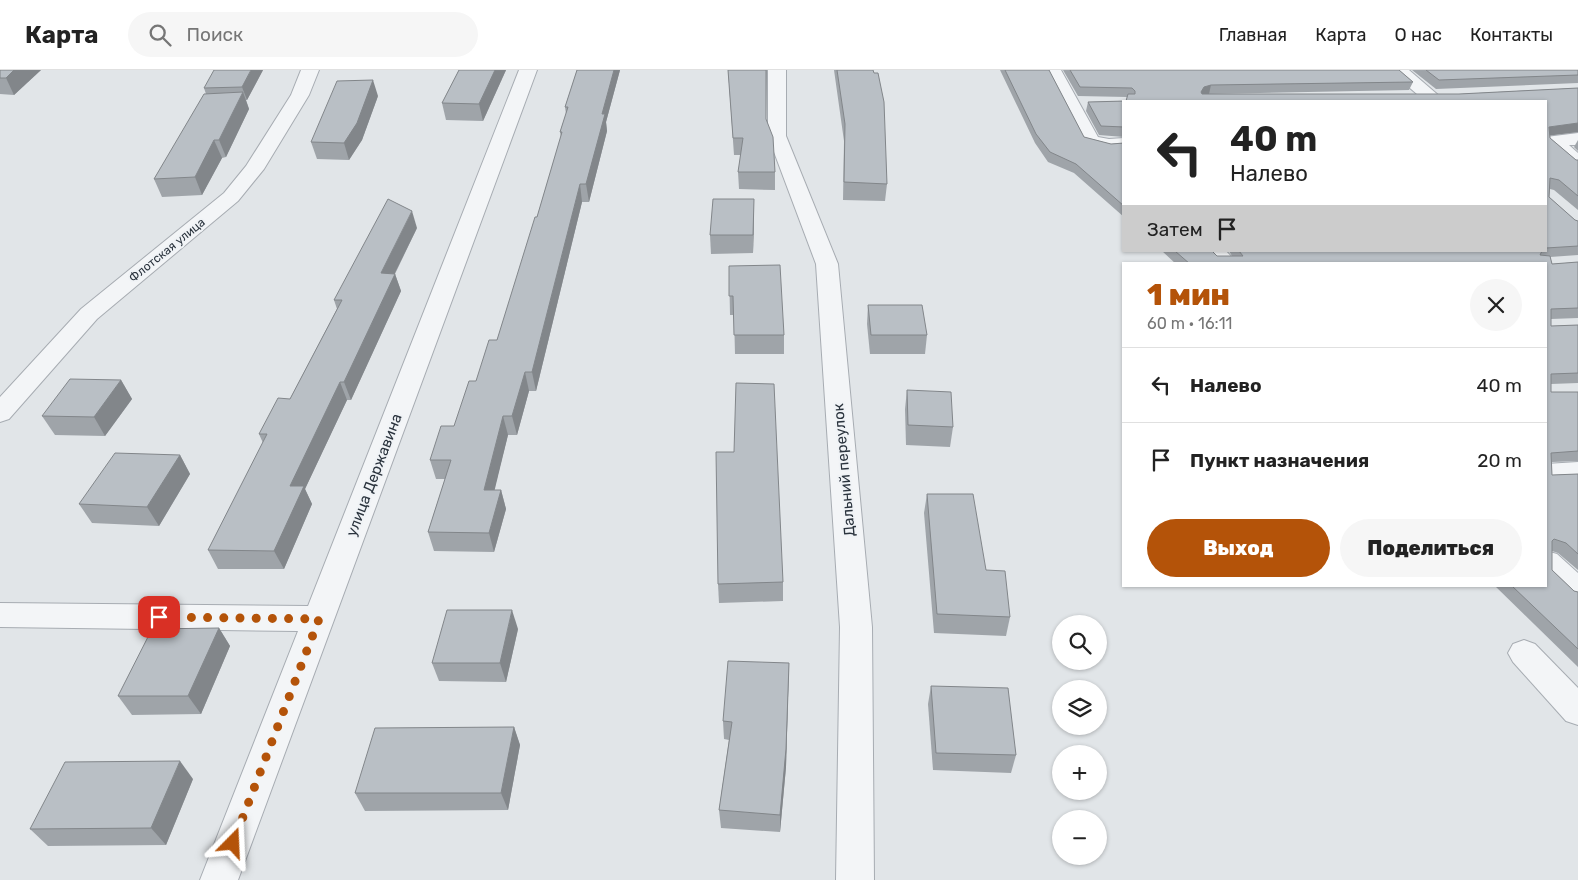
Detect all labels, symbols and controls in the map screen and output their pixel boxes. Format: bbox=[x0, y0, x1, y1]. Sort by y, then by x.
search box bbox=[128, 12, 478, 57]
text: Карта bbox=[25, 21, 98, 49]
icon: search bbox=[146, 21, 174, 49]
text: Поиск bbox=[186, 23, 243, 46]
text: Главная bbox=[1219, 24, 1287, 46]
text: Карта bbox=[1315, 24, 1367, 46]
text: О нас bbox=[1395, 24, 1442, 46]
text: Контакты bbox=[1470, 24, 1553, 46]
text: 40 m bbox=[1230, 118, 1317, 160]
icon: left bbox=[1147, 120, 1212, 185]
text: Налево bbox=[1230, 160, 1308, 187]
street label: Флотская улица bbox=[126, 215, 208, 285]
icon: arrive bbox=[1213, 215, 1241, 243]
text: Затем bbox=[1147, 218, 1203, 241]
text: 1 мин bbox=[1147, 277, 1230, 313]
button: close bbox=[1470, 279, 1522, 331]
text: 60 m · 16:11 bbox=[1147, 314, 1232, 333]
icon: left bbox=[1147, 371, 1175, 399]
text: Налево bbox=[1190, 374, 1262, 397]
text: 40 m bbox=[1477, 374, 1522, 397]
street label: Дальний переулок bbox=[829, 403, 859, 537]
street label: улица Державина bbox=[342, 411, 406, 539]
icon: arrive bbox=[1147, 446, 1175, 474]
text: Пункт назначения bbox=[1190, 449, 1369, 472]
text: 20 m bbox=[1477, 449, 1522, 472]
button: Выход bbox=[1147, 519, 1330, 577]
button: Поделиться bbox=[1340, 519, 1522, 577]
pin bbox=[138, 596, 180, 638]
icon: arrive bbox=[145, 603, 173, 631]
map controls bbox=[1052, 615, 1107, 865]
button: search bbox=[1052, 615, 1107, 670]
button: layers bbox=[1052, 680, 1107, 735]
button: + bbox=[1052, 745, 1107, 800]
button: − bbox=[1052, 810, 1107, 865]
position arrow bbox=[206, 816, 258, 868]

